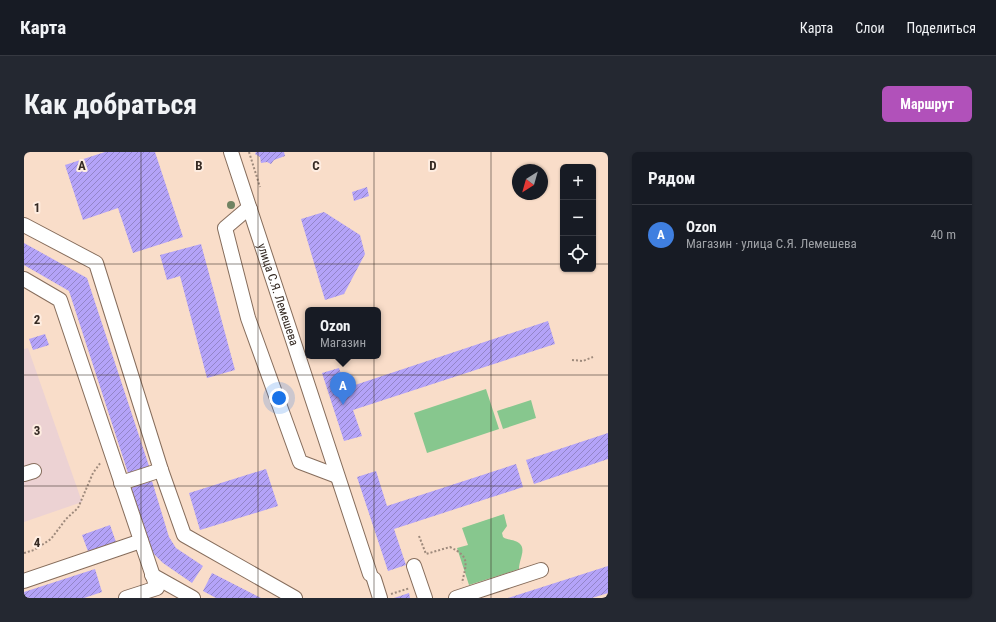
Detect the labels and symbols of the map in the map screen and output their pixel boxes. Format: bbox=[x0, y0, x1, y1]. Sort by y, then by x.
text: A bbox=[78, 158, 86, 173]
text: B bbox=[195, 158, 203, 173]
text: C bbox=[312, 158, 320, 173]
text: D bbox=[429, 158, 437, 173]
north arrow bbox=[512, 164, 548, 200]
text: 1 bbox=[34, 200, 40, 215]
street label: улица С.Я. Лемешева bbox=[255, 242, 301, 348]
text: 2 bbox=[34, 312, 41, 327]
pin: A bbox=[330, 372, 356, 405]
your location bbox=[269, 388, 289, 408]
text: 3 bbox=[34, 423, 40, 438]
text: 4 bbox=[34, 535, 41, 550]

